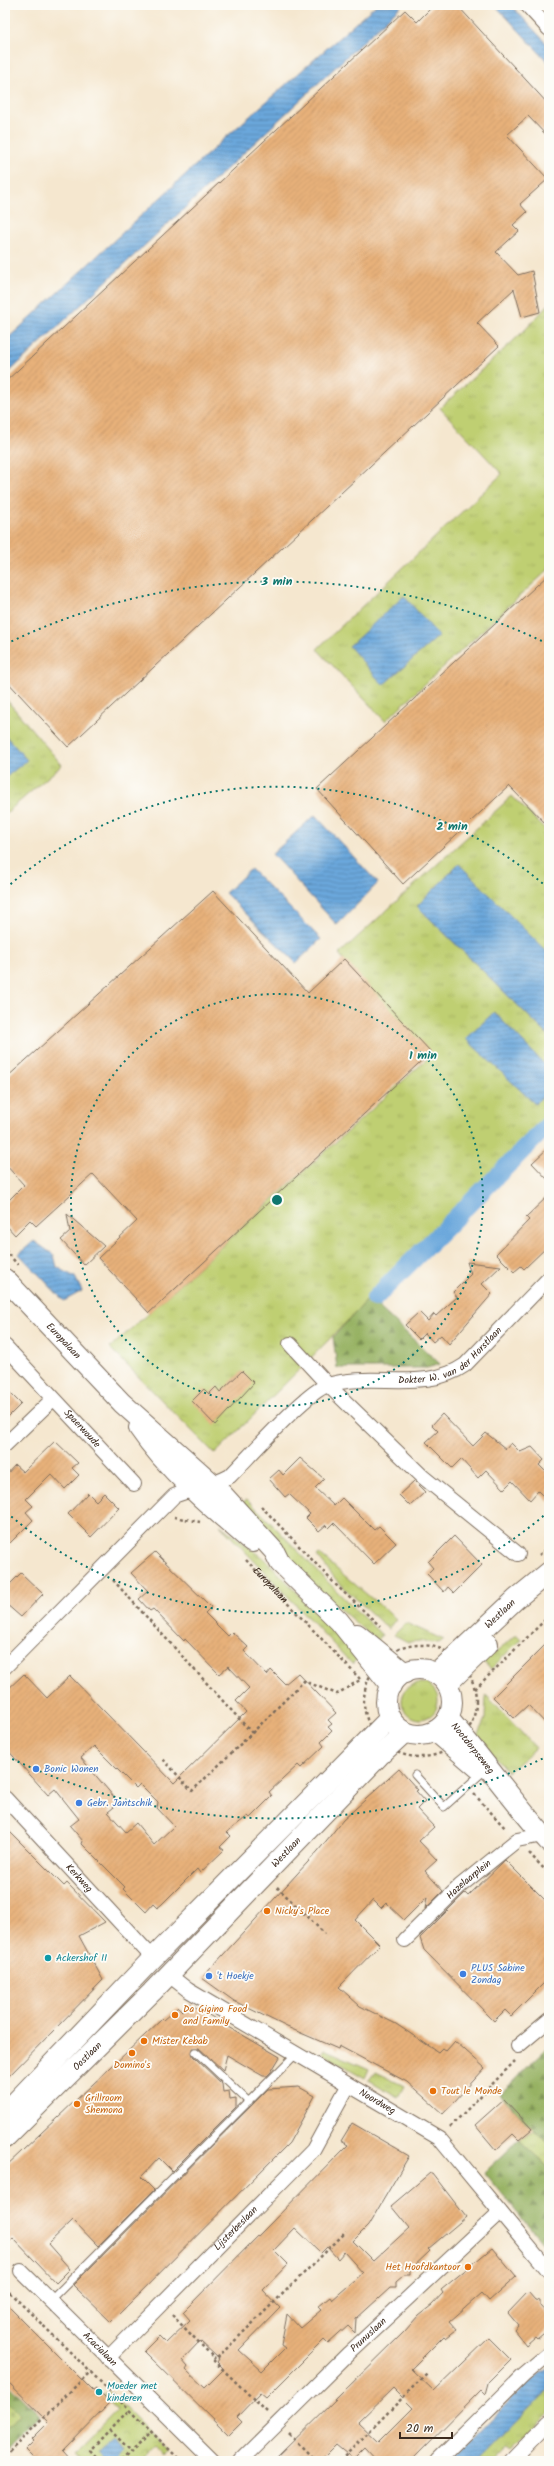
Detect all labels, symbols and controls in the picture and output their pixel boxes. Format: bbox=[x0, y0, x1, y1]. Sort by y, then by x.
text: 3 min bbox=[261, 572, 293, 591]
text: 2 min bbox=[436, 817, 468, 836]
text: 1 min bbox=[409, 1046, 437, 1065]
centre of rings bbox=[270, 1193, 284, 1207]
street label: Europalaan bbox=[42, 1319, 85, 1363]
street label: Dokter W. van der Horstlaan bbox=[398, 1323, 506, 1388]
street label: Spaerwoude bbox=[60, 1405, 105, 1452]
street label: Europalaan bbox=[249, 1563, 292, 1607]
street label: Westlaan bbox=[481, 1595, 519, 1633]
street label: Nootdorpseweg bbox=[447, 1719, 498, 1778]
place label: Bonic Wonen bbox=[44, 1761, 99, 1777]
marker: Bonic Wonen bbox=[31, 1764, 41, 1774]
place label: Gebr. Jantschik bbox=[87, 1795, 153, 1811]
marker: Gebr. Jantschik bbox=[74, 1798, 84, 1808]
street label: Westlaan bbox=[268, 1833, 305, 1871]
street label: Hazelaarplein bbox=[443, 1856, 495, 1903]
street label: Kerkweg bbox=[61, 1860, 97, 1896]
place label: Nicky's Place bbox=[275, 1903, 330, 1919]
marker: Nicky's Place bbox=[262, 1906, 272, 1916]
place label: Ackershof II bbox=[56, 1950, 107, 1966]
marker: Ackershof II bbox=[43, 1953, 53, 1963]
place label: PLUS Sabine Zondag bbox=[471, 1960, 525, 1988]
place label: 't Hoekje bbox=[217, 1968, 254, 1984]
marker: PLUS Sabine Zondag bbox=[458, 1969, 468, 1979]
marker: 't Hoekje bbox=[204, 1971, 214, 1981]
place label: Da Gigino Food and Family bbox=[183, 2001, 248, 2029]
marker: Da Gigino Food and Family bbox=[170, 2010, 180, 2020]
place label: Mister Kebab bbox=[152, 2033, 209, 2049]
marker: Mister Kebab bbox=[139, 2036, 149, 2046]
street label: Oostlaan bbox=[69, 2038, 106, 2075]
marker: Domino's bbox=[127, 2048, 137, 2058]
place label: Domino's bbox=[114, 2057, 151, 2073]
place label: Tout le Monde bbox=[441, 2083, 502, 2099]
street label: Noordweg bbox=[356, 2085, 399, 2119]
marker: Tout le Monde bbox=[428, 2086, 438, 2096]
place label: Grillroom Shemona bbox=[85, 2090, 123, 2118]
marker: Grillroom Shemona bbox=[72, 2099, 82, 2109]
street label: Lijsterbeslaan bbox=[210, 2202, 262, 2254]
place label: Het Hoofdkantoor bbox=[385, 2259, 461, 2275]
marker: Het Hoofdkantoor bbox=[463, 2262, 473, 2272]
street label: Prunuslaan bbox=[346, 2314, 390, 2356]
street label: Acacialaan bbox=[79, 2328, 121, 2370]
place label: Moeder met kinderen bbox=[107, 2378, 157, 2406]
marker: Moeder met kinderen bbox=[94, 2387, 104, 2397]
scale bar bbox=[400, 2414, 452, 2440]
text: 20 m bbox=[406, 2419, 434, 2438]

